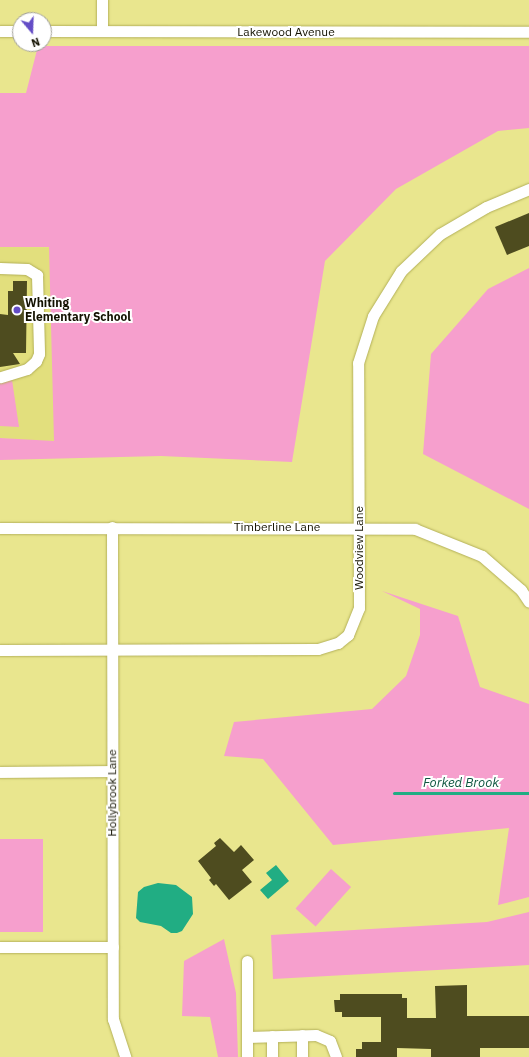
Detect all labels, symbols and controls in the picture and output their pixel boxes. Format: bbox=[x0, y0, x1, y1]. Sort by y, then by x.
north arrow bbox=[12, 12, 52, 52]
street label: Lakewood Avenue bbox=[237, 25, 335, 39]
text: N bbox=[30, 34, 42, 50]
place label: Whiting Elementary School bbox=[25, 296, 131, 324]
marker: Whiting Elementary School bbox=[12, 305, 22, 315]
street label: Woodview Lane bbox=[352, 506, 366, 590]
street label: Timberline Lane bbox=[234, 520, 320, 534]
street label: Hollybrook Lane bbox=[105, 749, 119, 837]
water label: Forked Brook bbox=[423, 775, 499, 791]

